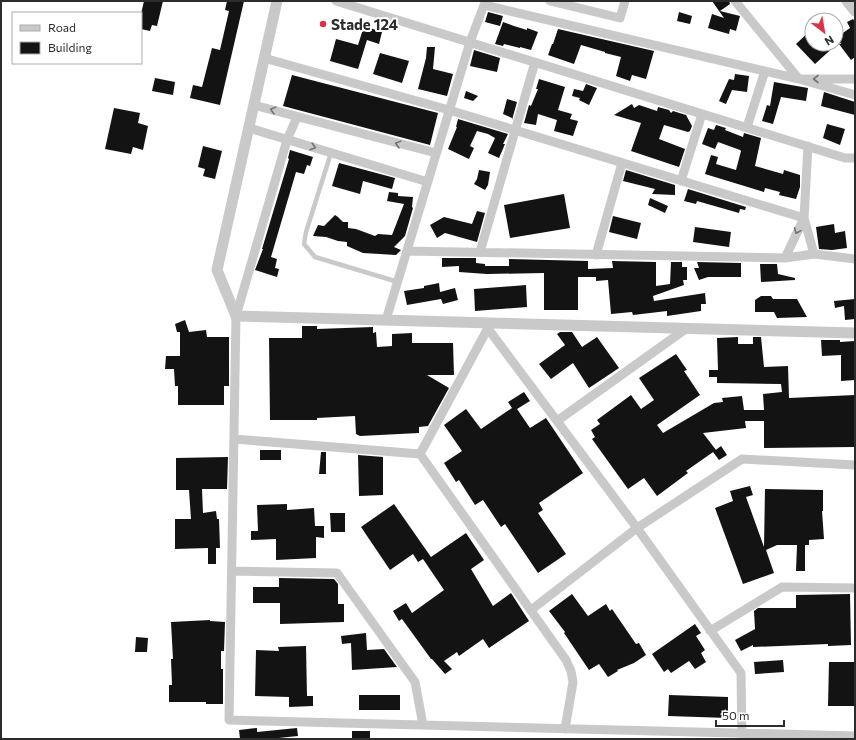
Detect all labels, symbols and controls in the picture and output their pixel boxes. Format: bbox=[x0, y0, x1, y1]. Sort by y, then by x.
legend bbox=[12, 12, 142, 64]
north arrow bbox=[804, 12, 844, 52]
place label: Stade 124 bbox=[331, 15, 398, 33]
marker: Stade 124 bbox=[318, 19, 328, 29]
text: Road bbox=[48, 20, 76, 34]
text: N bbox=[823, 33, 836, 49]
text: Building bbox=[48, 40, 92, 54]
one-way arrow bbox=[813, 75, 819, 83]
one-way arrow bbox=[270, 107, 276, 115]
one-way arrow bbox=[395, 140, 402, 148]
one-way arrow bbox=[309, 142, 316, 151]
one-way arrow bbox=[794, 228, 802, 235]
scale bar bbox=[716, 702, 784, 728]
text: 50 m bbox=[722, 708, 750, 722]

